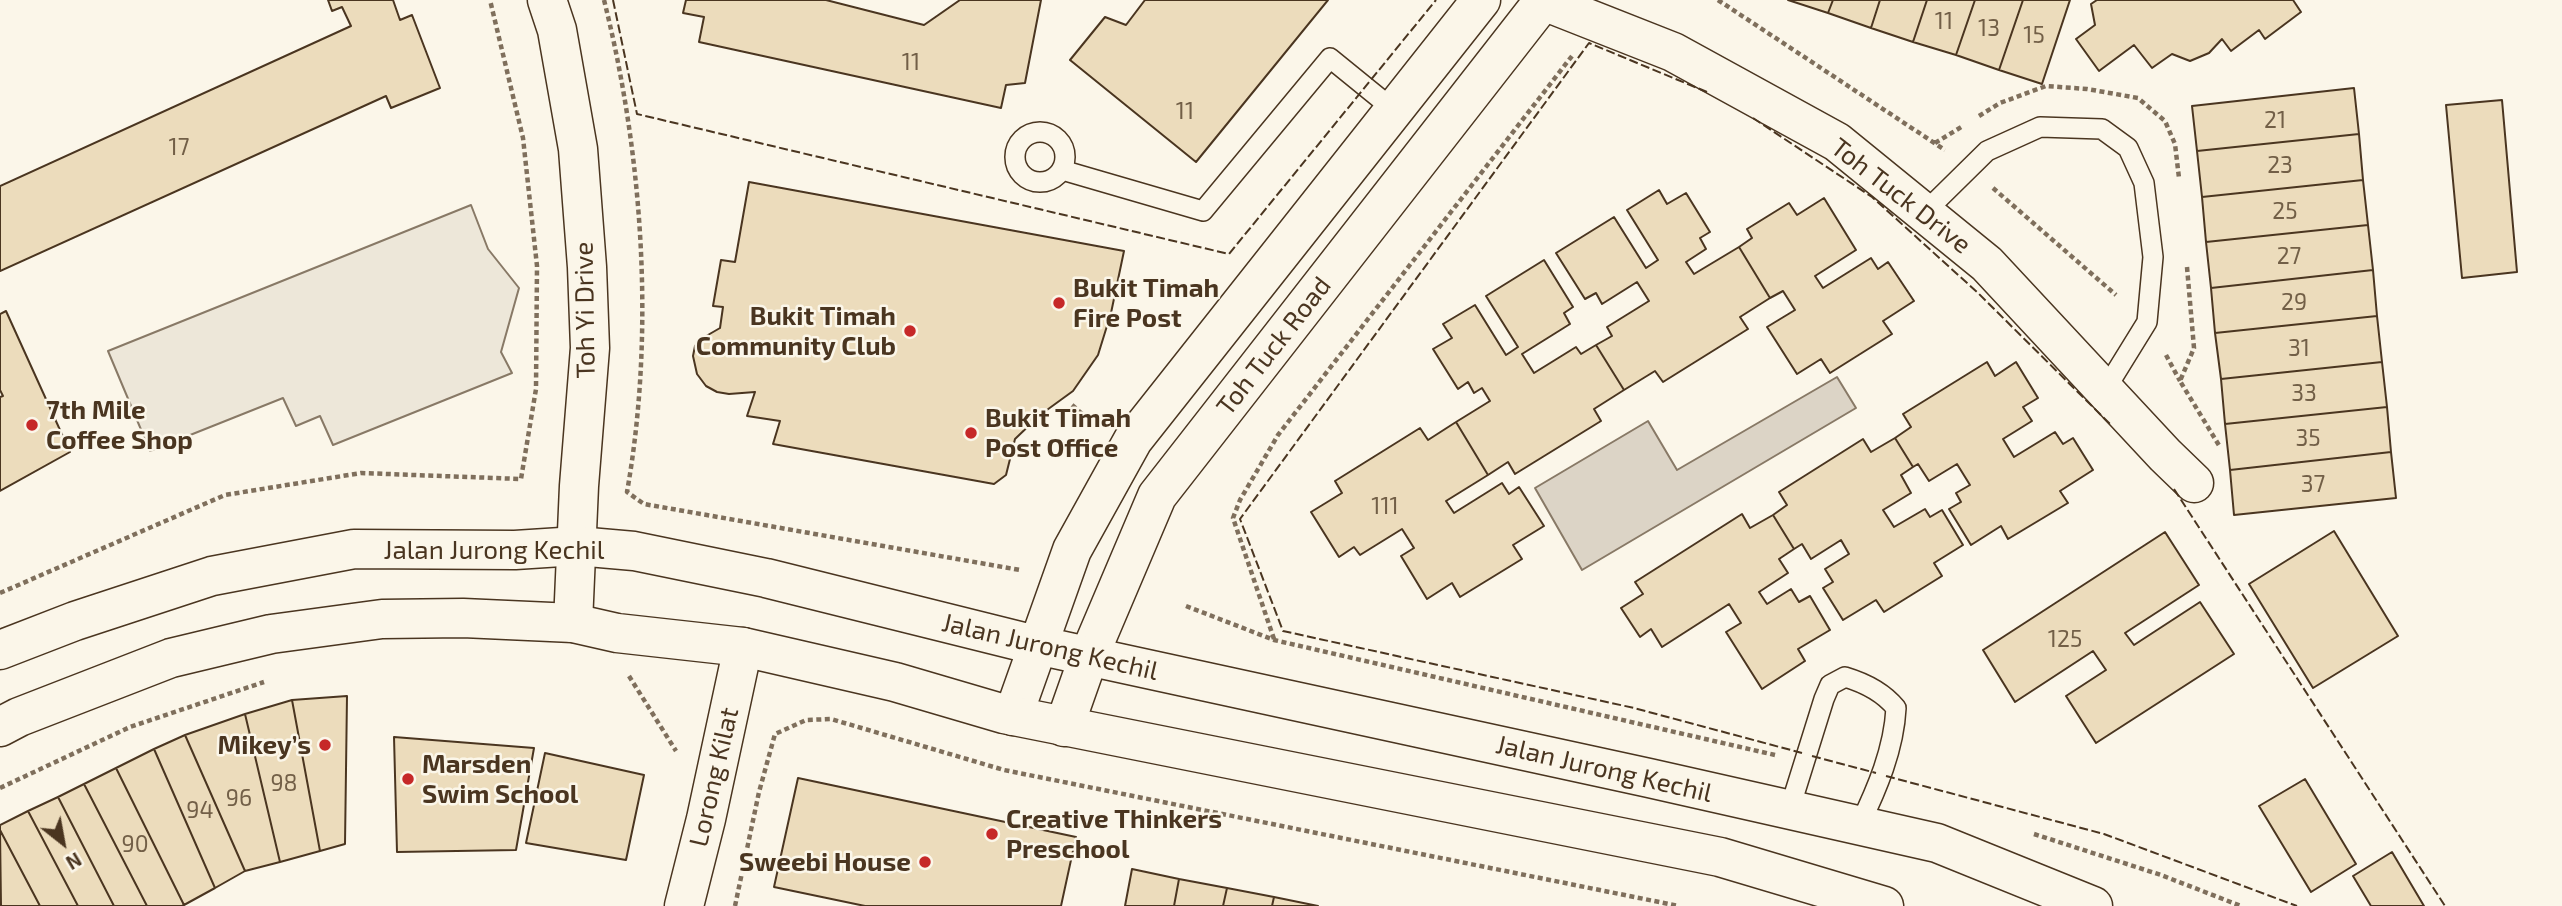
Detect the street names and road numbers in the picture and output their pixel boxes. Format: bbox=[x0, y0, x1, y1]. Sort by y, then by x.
street label: Toh Tuck Drive bbox=[1825, 132, 1977, 260]
street label: Toh Yi Drive bbox=[568, 241, 602, 379]
street label: Toh Tuck Road bbox=[1210, 271, 1338, 421]
street label: Jalan Jurong Kechil bbox=[384, 534, 604, 566]
street label: Jalan Jurong Kechil bbox=[939, 607, 1161, 687]
street label: Lorong Kilat bbox=[683, 704, 745, 850]
street label: Jalan Jurong Kechil bbox=[1493, 729, 1715, 809]

